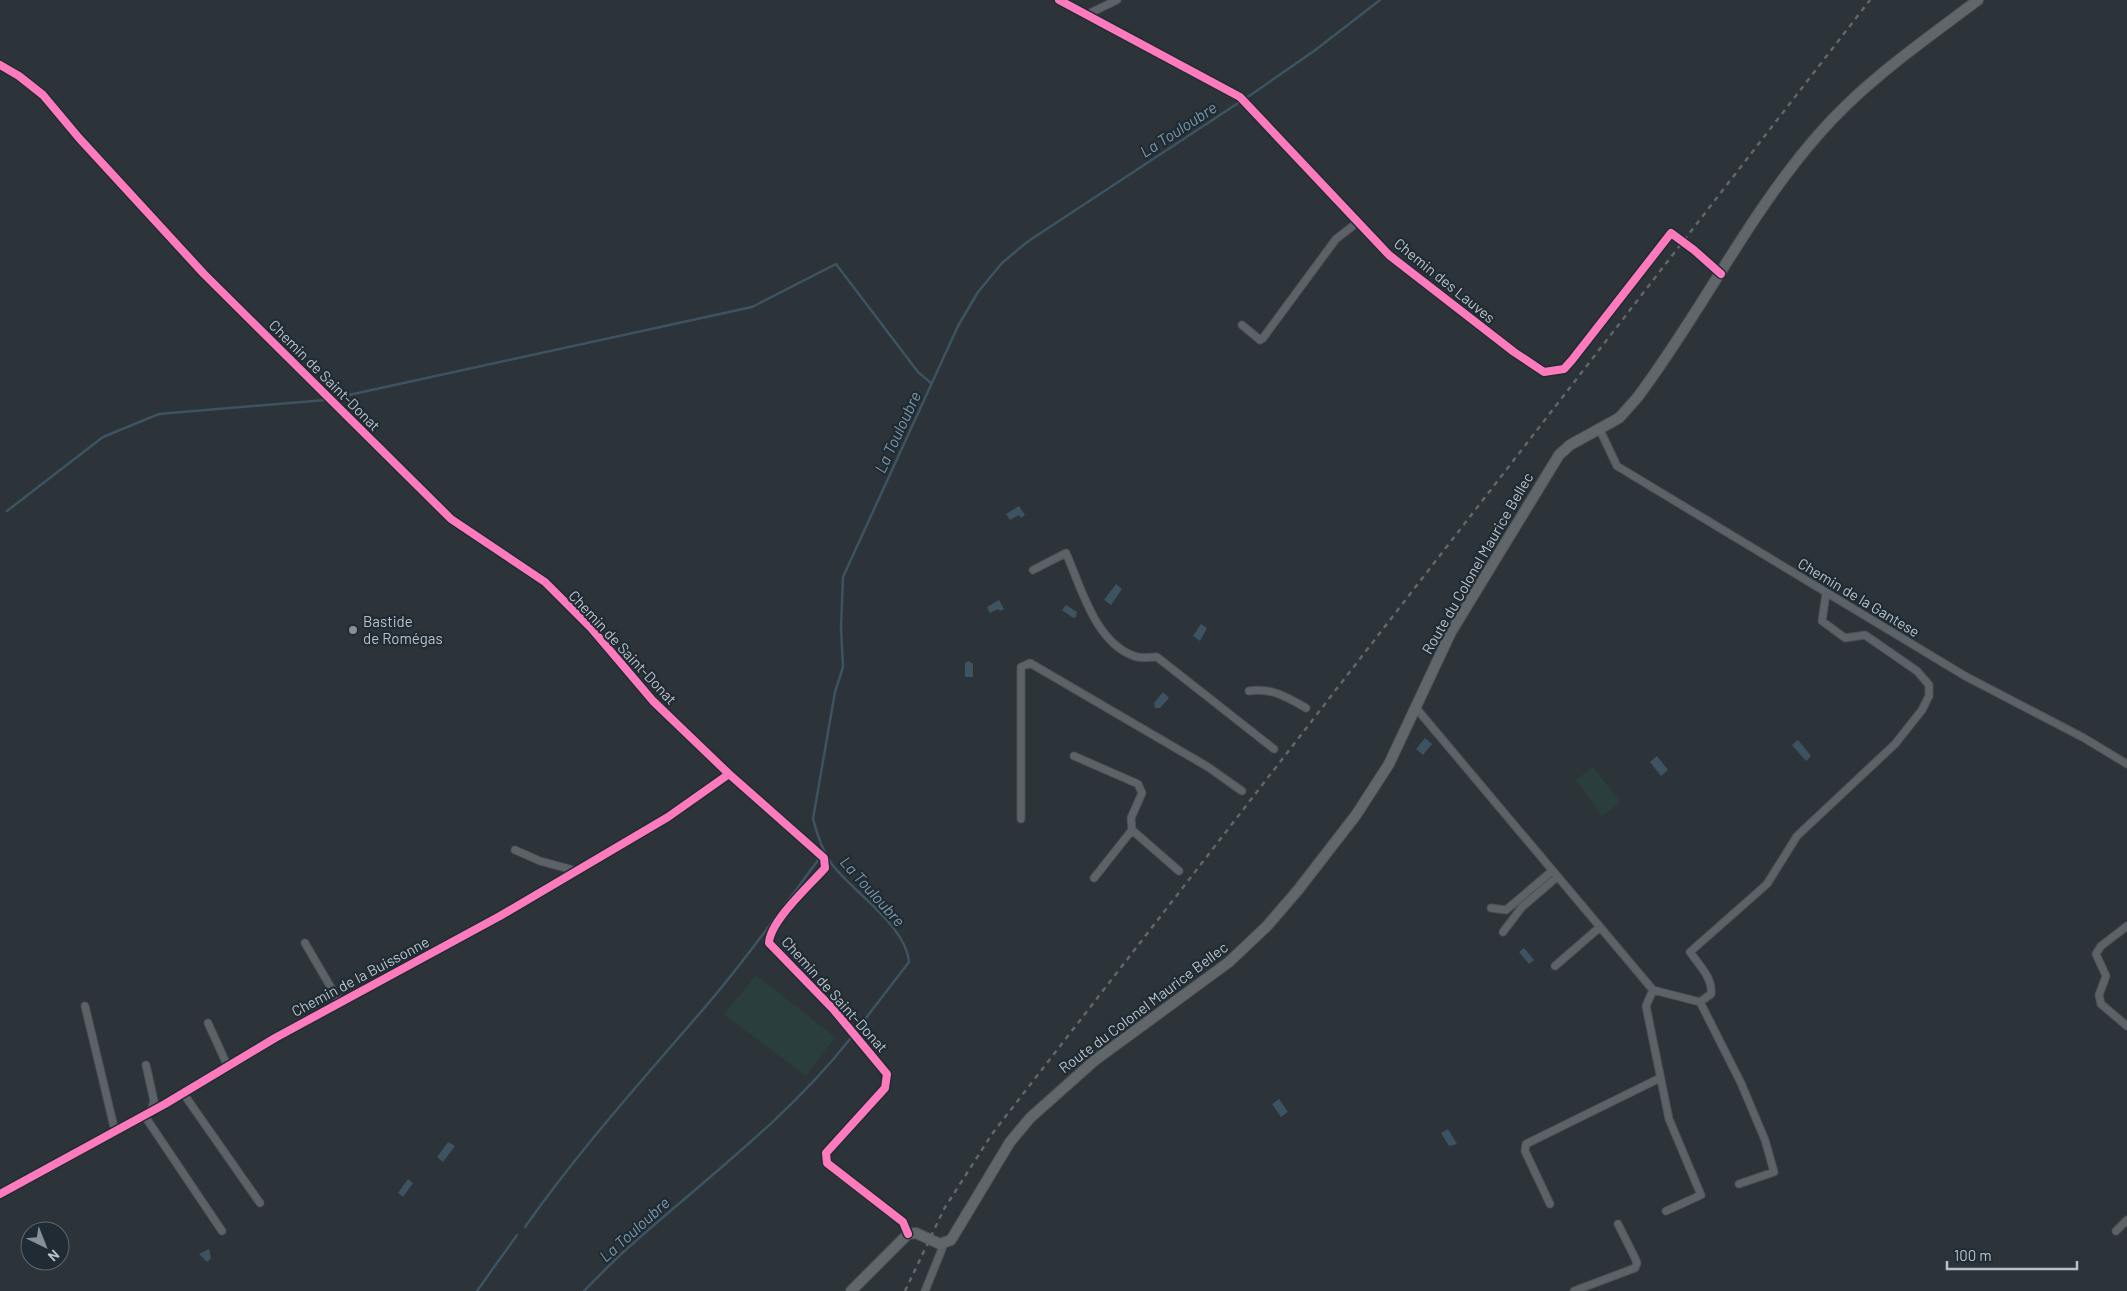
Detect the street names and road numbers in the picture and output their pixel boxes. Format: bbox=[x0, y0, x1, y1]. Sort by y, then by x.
street label: Chemin des Lauves bbox=[1391, 234, 1499, 326]
street label: Chemin de Saint-Donat bbox=[266, 316, 384, 434]
street label: Route du Colonel Maurice Bellec bbox=[1418, 469, 1537, 657]
street label: Chemin de la Gantese bbox=[1795, 554, 1923, 640]
street label: Chemin de Saint-Donat bbox=[565, 586, 681, 708]
street label: Chemin de la Buissonne bbox=[288, 932, 432, 1020]
street label: Chemin de Saint-Donat bbox=[778, 932, 892, 1056]
street label: Route du Colonel Maurice Bellec bbox=[1055, 937, 1231, 1076]

